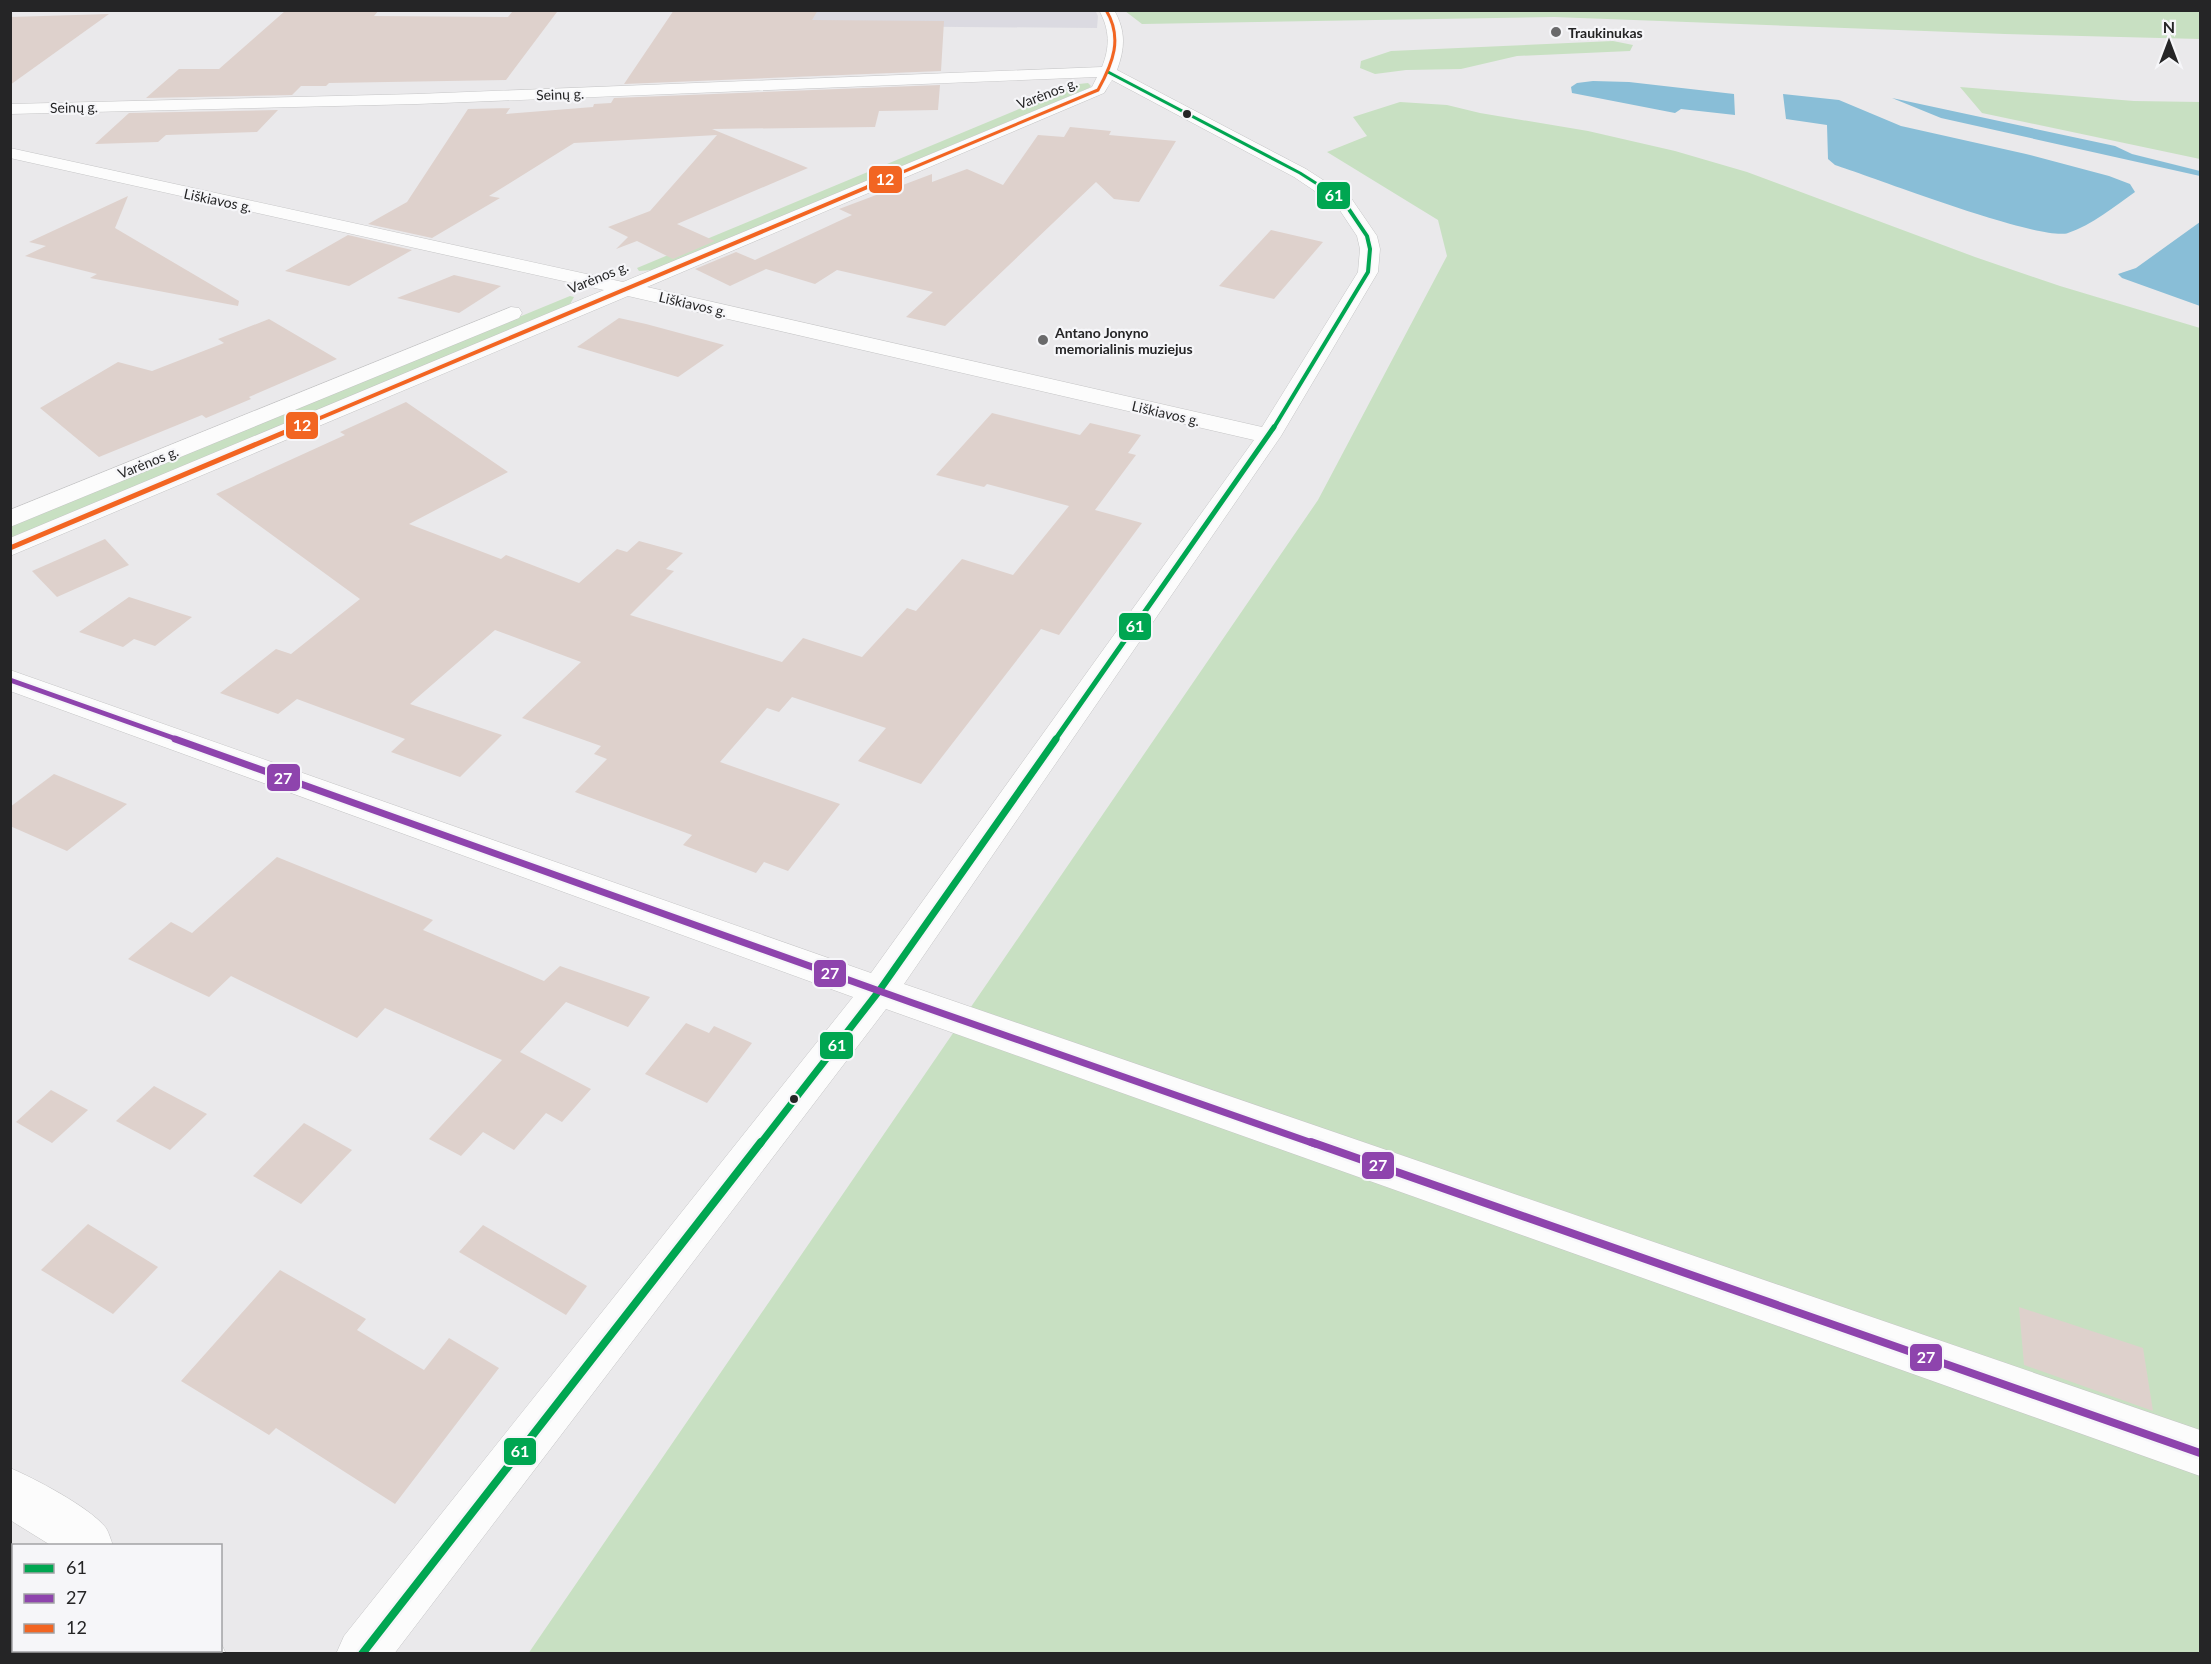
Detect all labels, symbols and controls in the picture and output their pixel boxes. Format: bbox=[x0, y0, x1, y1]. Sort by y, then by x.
north arrow bbox=[2139, 12, 2199, 72]
text: N bbox=[2163, 17, 2175, 36]
place label: Traukinukas bbox=[1568, 24, 1643, 41]
marker: Traukinukas bbox=[1549, 25, 1563, 39]
street label: Varėnos g. bbox=[1014, 74, 1080, 112]
street label: Seinų g. bbox=[536, 85, 584, 103]
street label: Seinų g. bbox=[50, 98, 98, 116]
unlabelled marker bbox=[1181, 108, 1193, 120]
line badge: 12 bbox=[868, 165, 903, 194]
text: 12 bbox=[876, 169, 894, 188]
line badge: 61 bbox=[1316, 181, 1351, 210]
street label: Liškiavos g. bbox=[182, 185, 254, 215]
text: 61 bbox=[1325, 185, 1343, 204]
street label: Varėnos g. bbox=[565, 257, 631, 297]
street label: Liškiavos g. bbox=[657, 288, 729, 320]
place label: Antano Jonyno memorialinis muziejus bbox=[1054, 324, 1193, 357]
marker: Antano Jonyno memorialinis muziejus bbox=[1036, 333, 1050, 347]
street label: Liškiavos g. bbox=[1130, 397, 1202, 429]
line badge: 12 bbox=[285, 411, 319, 440]
text: 12 bbox=[293, 415, 311, 434]
street label: Varėnos g. bbox=[115, 442, 181, 482]
line badge: 61 bbox=[1118, 612, 1152, 641]
text: 61 bbox=[1126, 616, 1144, 635]
line badge: 27 bbox=[266, 763, 301, 792]
text: 27 bbox=[274, 768, 292, 787]
line badge: 27 bbox=[813, 959, 847, 988]
text: 27 bbox=[821, 963, 839, 982]
line badge: 61 bbox=[819, 1031, 854, 1060]
text: 61 bbox=[828, 1035, 846, 1054]
unlabelled marker bbox=[788, 1093, 800, 1105]
line badge: 27 bbox=[1361, 1151, 1395, 1180]
text: 27 bbox=[1369, 1155, 1387, 1174]
line badge: 27 bbox=[1909, 1343, 1943, 1372]
text: 27 bbox=[1917, 1347, 1935, 1366]
line badge: 61 bbox=[503, 1437, 537, 1466]
text: 61 bbox=[511, 1441, 529, 1460]
legend bbox=[12, 1544, 222, 1652]
text: 61 bbox=[66, 1556, 87, 1578]
text: 27 bbox=[66, 1586, 87, 1608]
text: 12 bbox=[66, 1616, 87, 1638]

